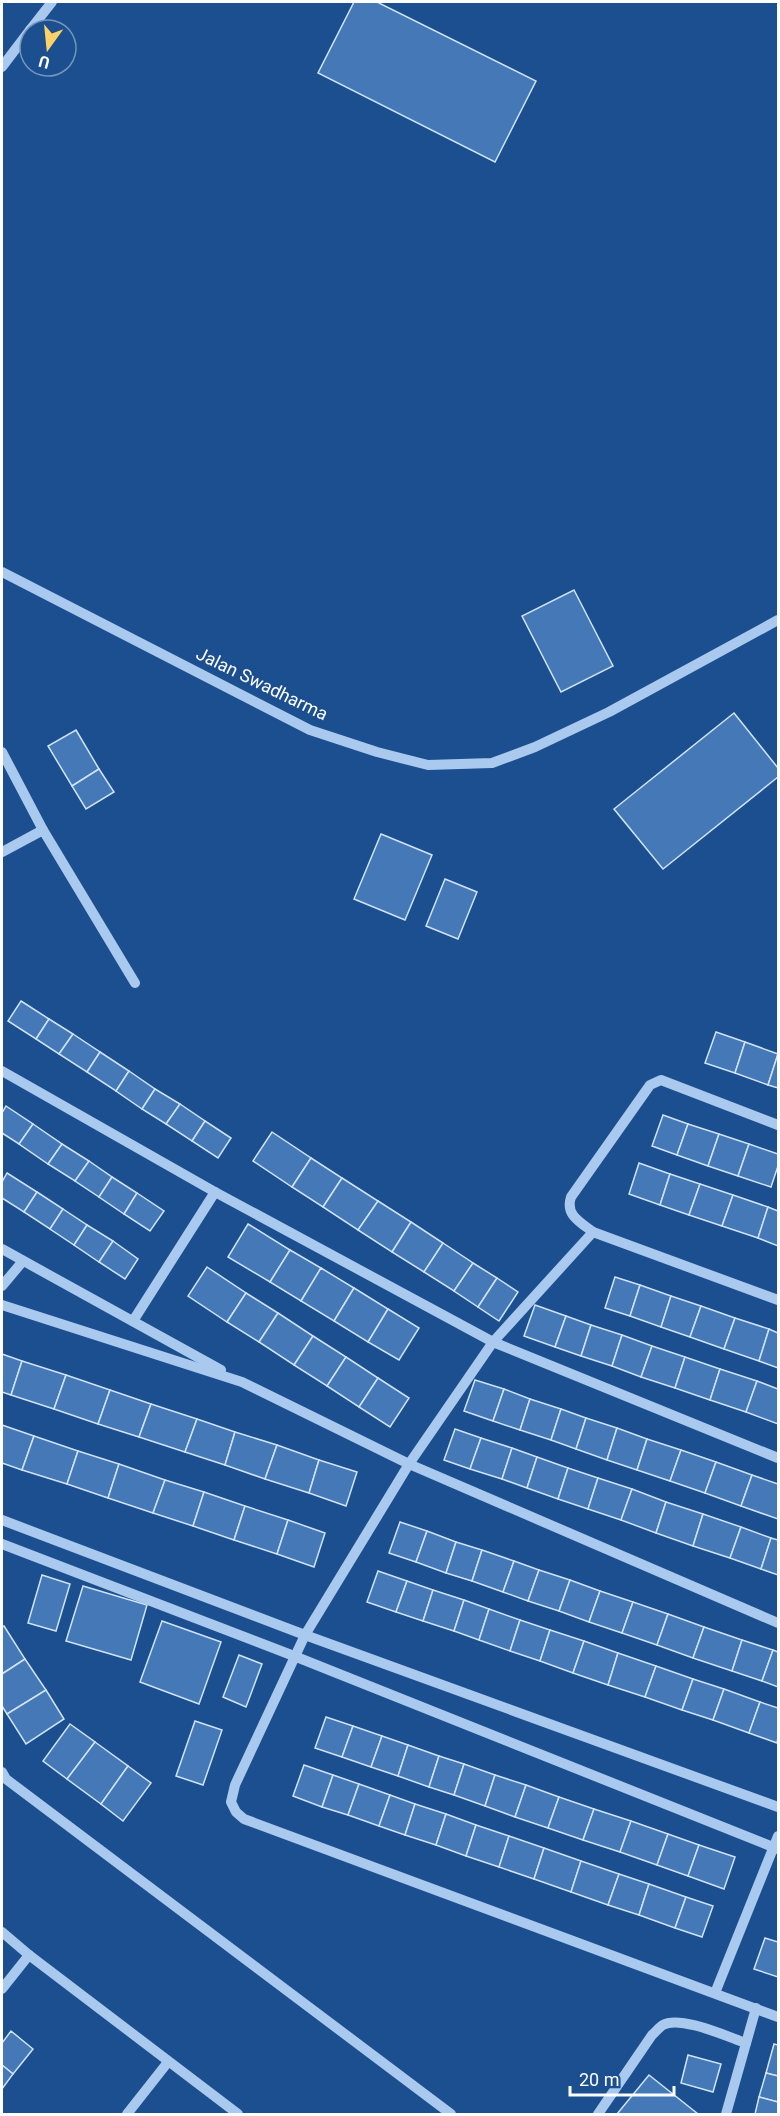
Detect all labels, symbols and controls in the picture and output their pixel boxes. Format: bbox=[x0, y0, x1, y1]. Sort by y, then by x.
north arrow bbox=[18, 18, 78, 78]
text: U bbox=[37, 51, 52, 73]
street label: Jalan Swadharma bbox=[193, 643, 331, 725]
scale bar bbox=[570, 2059, 674, 2097]
text: 20 m bbox=[579, 2069, 619, 2090]

